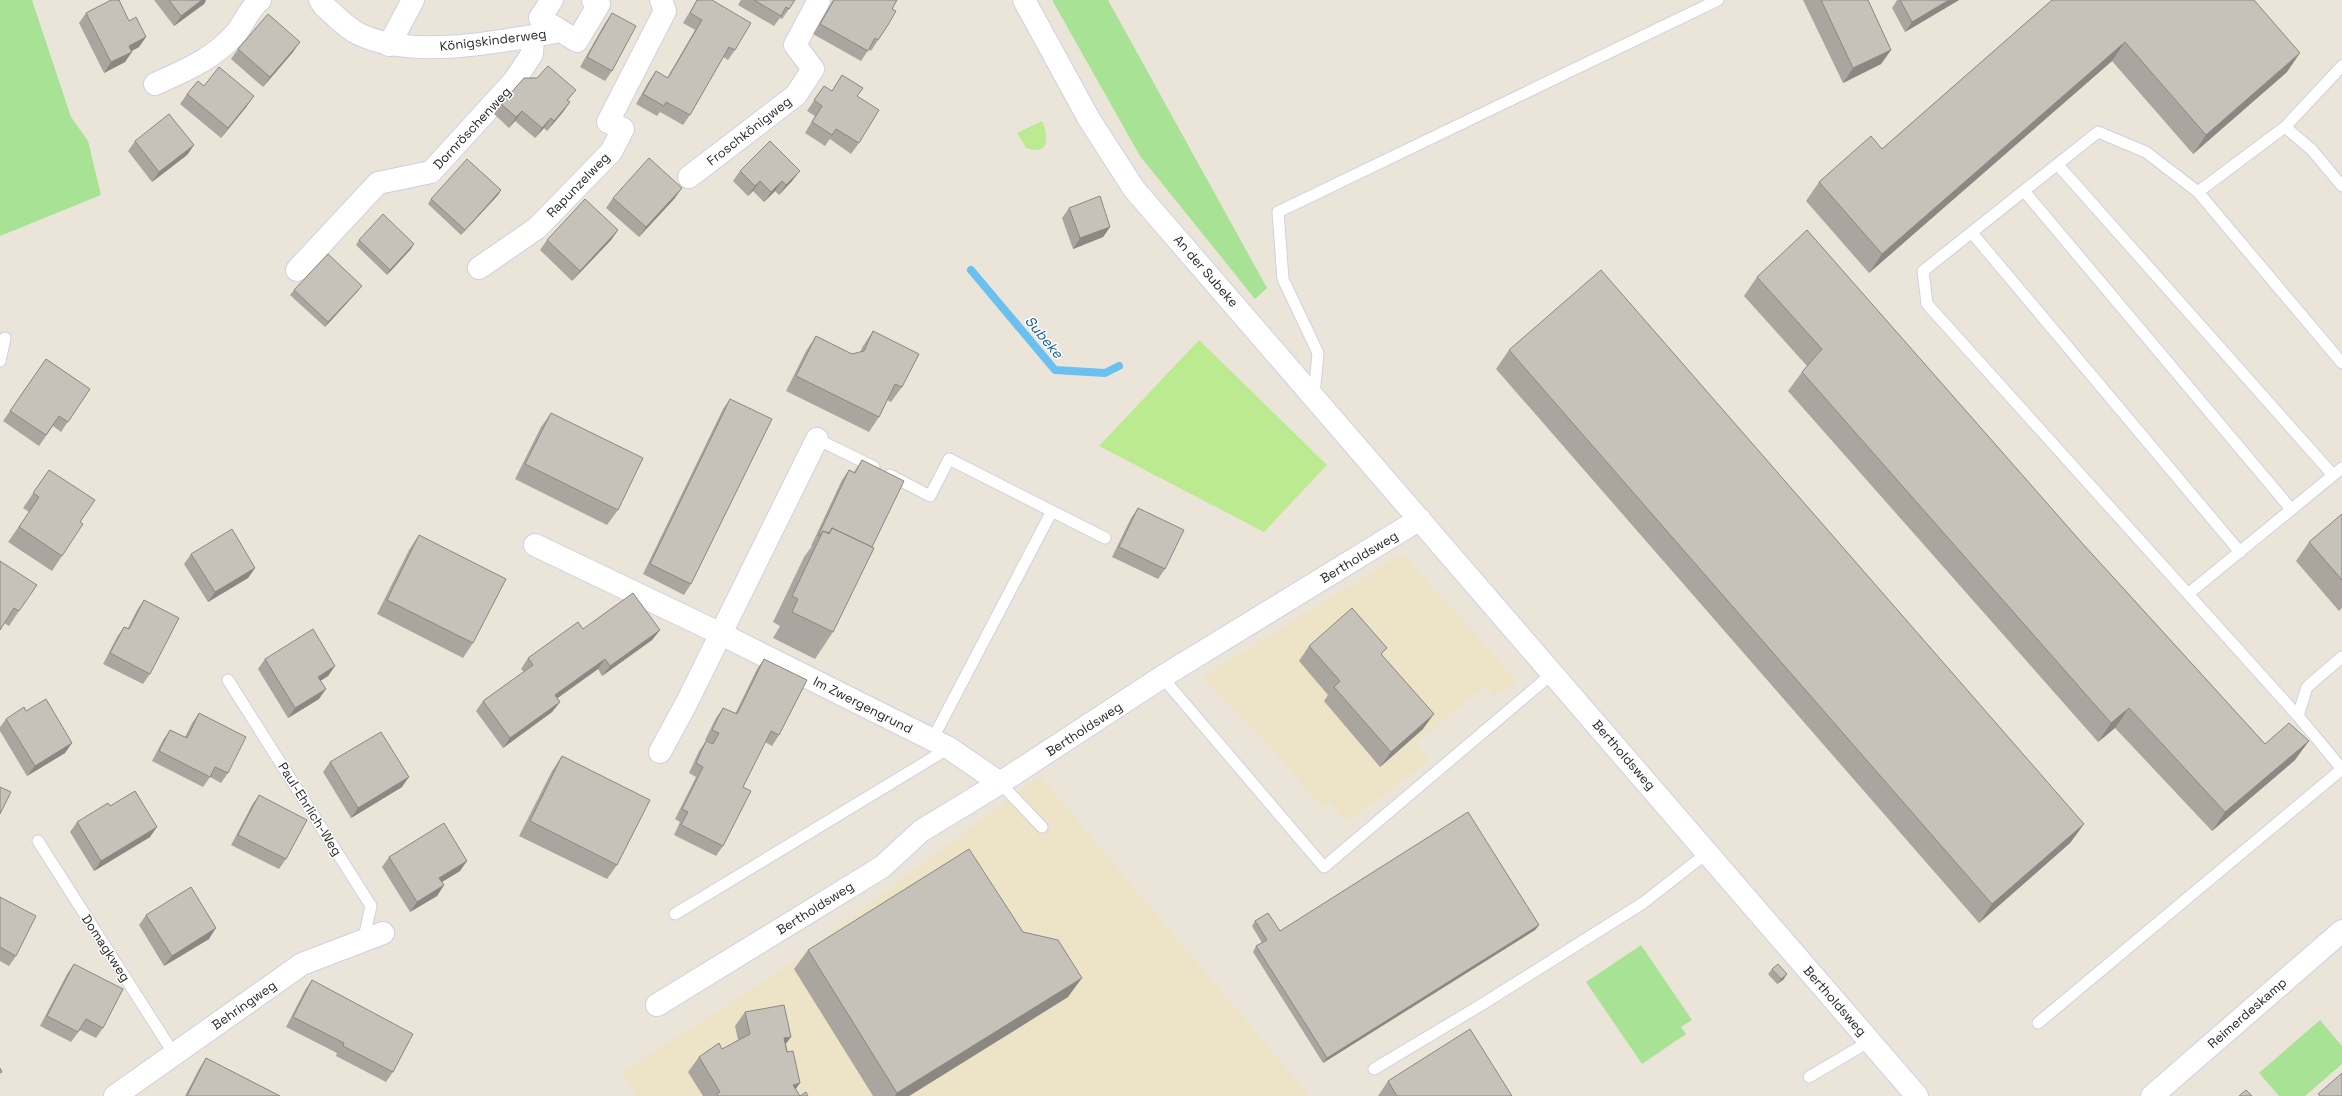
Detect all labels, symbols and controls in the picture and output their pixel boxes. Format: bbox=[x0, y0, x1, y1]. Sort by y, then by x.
street label: Königskinderweg bbox=[439, 25, 547, 55]
street label: Dornröschenweg bbox=[429, 83, 515, 173]
street label: Froschkönigweg bbox=[703, 93, 795, 169]
street label: Rapunzelweg bbox=[543, 149, 613, 221]
street label: An der Subeke bbox=[1170, 231, 1242, 311]
water label: Subeke bbox=[1021, 312, 1067, 362]
street label: Bertholdsweg bbox=[1317, 527, 1401, 587]
street label: Im Zwergengrund bbox=[810, 673, 916, 737]
street label: Bertholdsweg bbox=[1043, 698, 1125, 760]
street label: Bertholdsweg bbox=[1589, 716, 1659, 794]
street label: Paul-Ehrlich-Weg bbox=[274, 759, 346, 859]
street label: Bertholdsweg bbox=[773, 878, 857, 938]
street label: Domagkweg bbox=[78, 911, 134, 985]
street label: Bertholdsweg bbox=[1800, 962, 1870, 1040]
street label: Reimerdeskamp bbox=[2204, 974, 2290, 1052]
street label: Behringweg bbox=[208, 977, 280, 1033]

